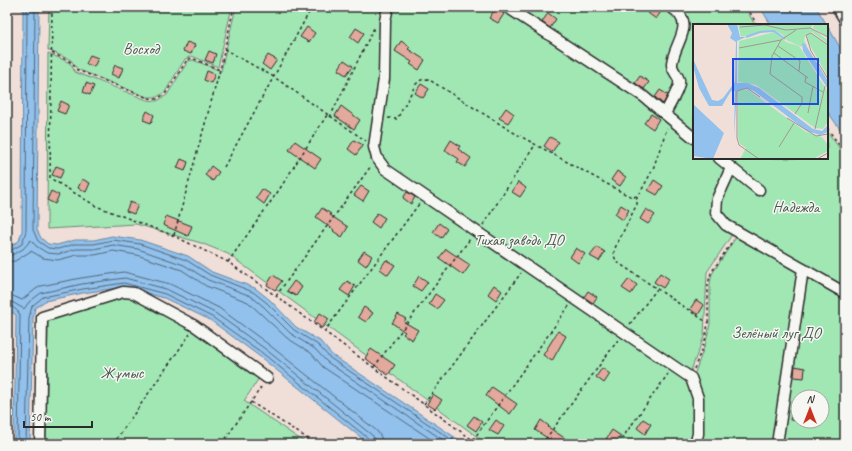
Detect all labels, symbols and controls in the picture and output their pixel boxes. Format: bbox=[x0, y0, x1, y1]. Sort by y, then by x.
inset map bbox=[693, 24, 828, 159]
park label: Восход bbox=[123, 39, 161, 59]
park label: Надежда bbox=[773, 197, 821, 217]
park label: Тихая заводь ДО bbox=[475, 230, 565, 250]
park label: Зелёный луг ДО bbox=[731, 323, 823, 343]
park label: Жұмыс bbox=[101, 363, 145, 383]
north arrow bbox=[790, 389, 830, 429]
text: N bbox=[807, 392, 816, 406]
scale bar bbox=[24, 403, 92, 429]
text: 50 m bbox=[30, 409, 52, 425]

